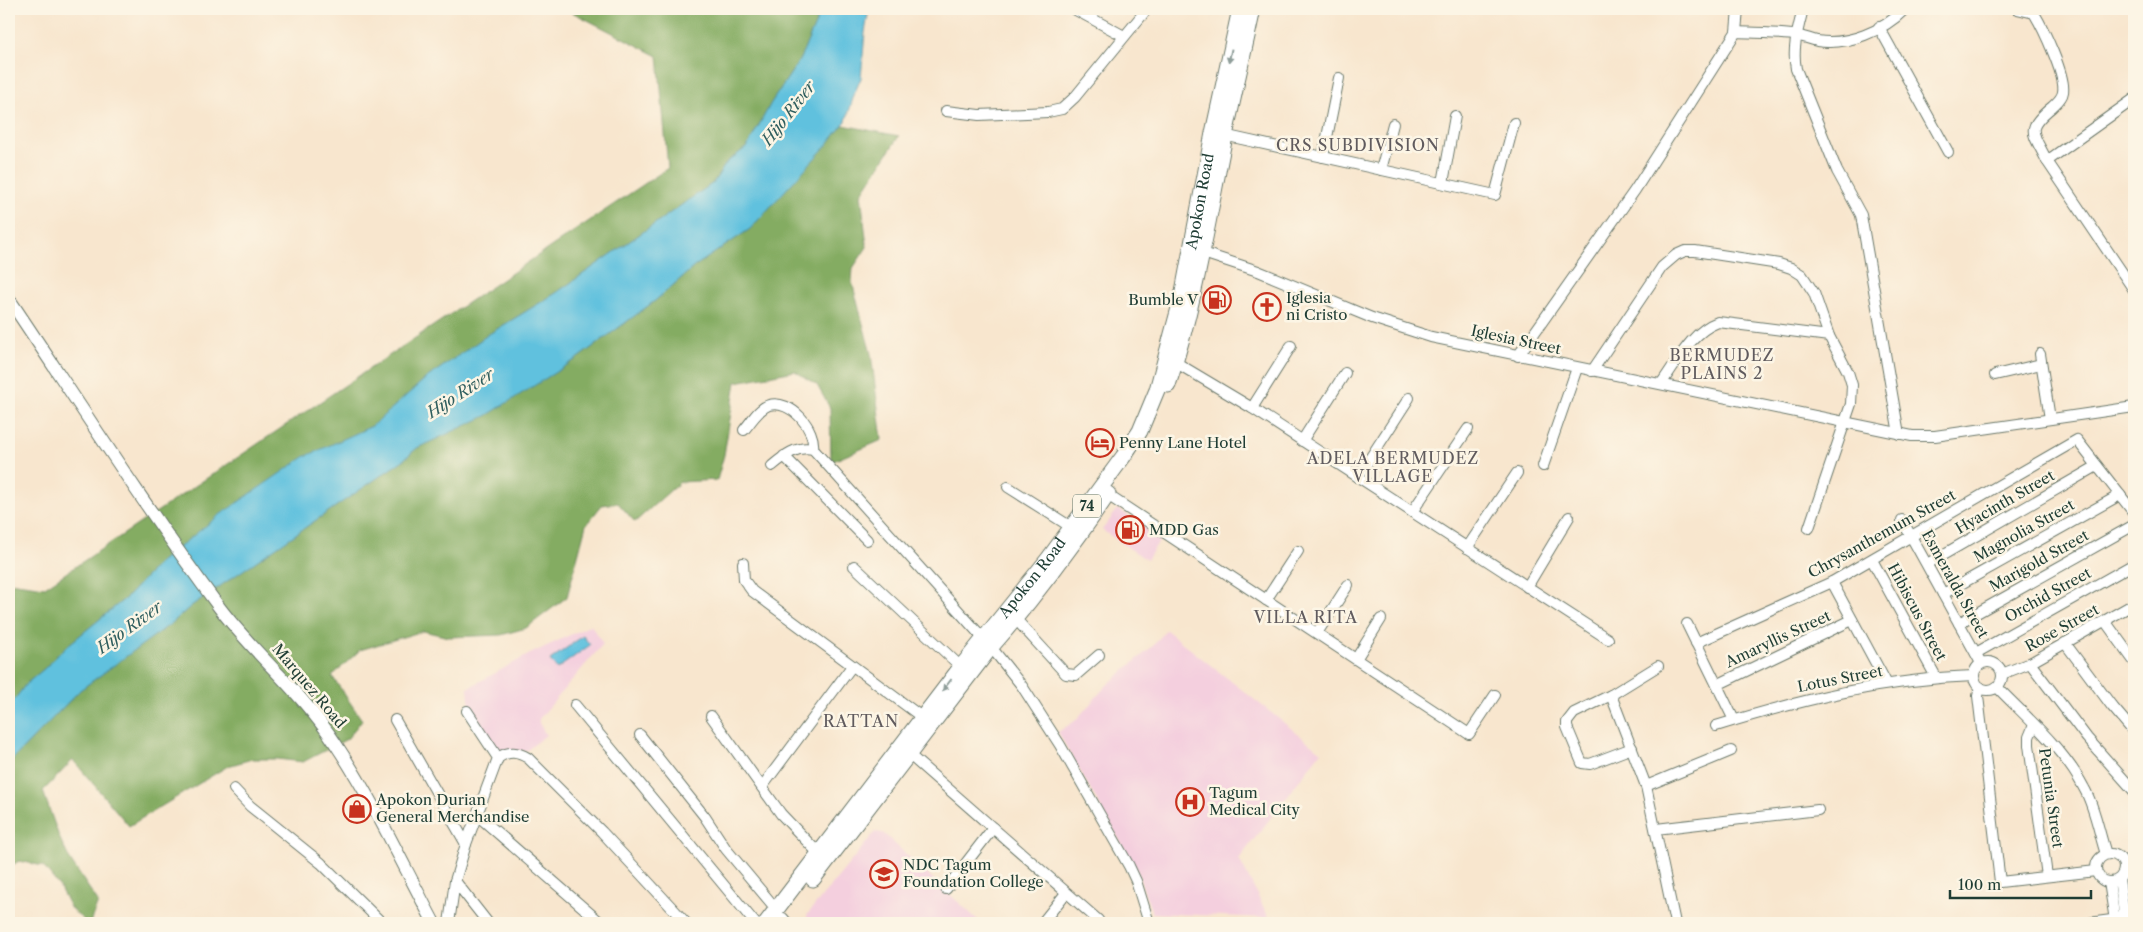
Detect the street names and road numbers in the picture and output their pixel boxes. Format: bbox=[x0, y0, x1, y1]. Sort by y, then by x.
street label: Apokon Road bbox=[1181, 152, 1218, 252]
street label: Iglesia Street bbox=[1469, 321, 1564, 358]
street label: Hyacinth Street bbox=[1952, 465, 2058, 538]
street label: Chrysanthemum Street bbox=[1805, 485, 1960, 582]
road number: 74 bbox=[1073, 494, 1101, 518]
street label: Magnolia Street bbox=[1970, 495, 2078, 566]
street label: Marigold Street bbox=[1986, 525, 2092, 596]
street label: Esmeralda Street bbox=[1918, 526, 1993, 642]
street label: Apokon Road bbox=[994, 534, 1070, 622]
street label: Hibiscus Street bbox=[1884, 560, 1951, 664]
street label: Orchid Street bbox=[2001, 563, 2095, 626]
street label: Rose Street bbox=[2022, 599, 2103, 656]
street label: Amaryllis Street bbox=[1721, 606, 1834, 672]
street label: Marquez Road bbox=[268, 640, 350, 732]
street label: Lotus Street bbox=[1796, 661, 1885, 696]
street label: Petunia Street bbox=[2035, 747, 2068, 850]

